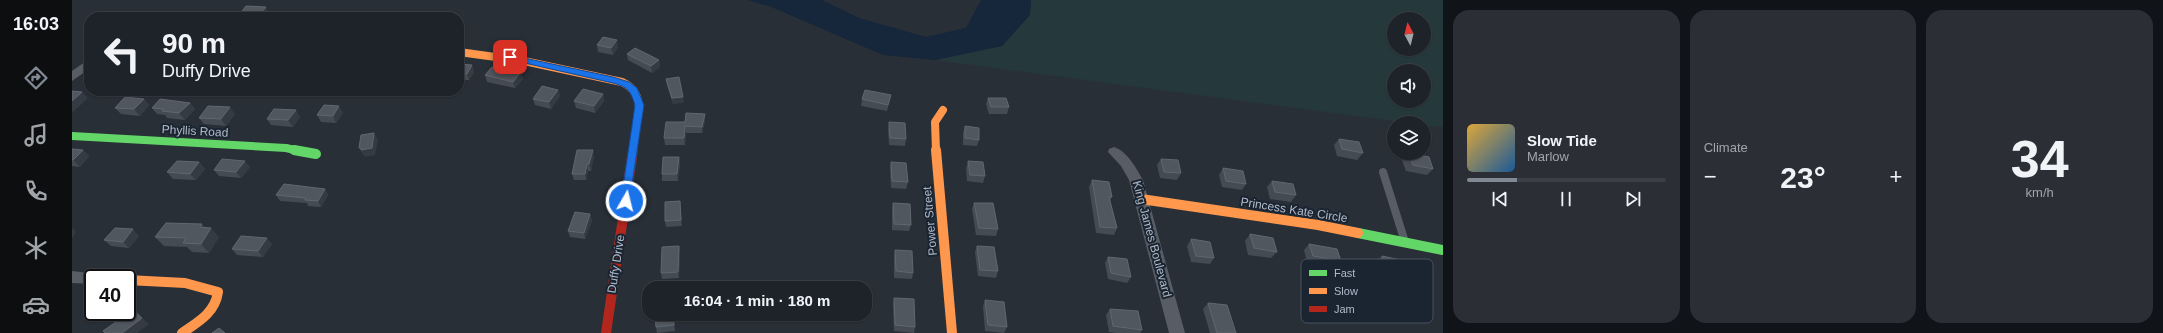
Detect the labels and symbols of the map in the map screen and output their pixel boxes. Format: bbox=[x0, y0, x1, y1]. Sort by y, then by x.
north arrow bbox=[1387, 12, 1431, 56]
pin bbox=[493, 40, 527, 74]
street label: Phyllis Road bbox=[161, 122, 229, 140]
street label: King James Boulevard bbox=[1130, 179, 1174, 299]
position arrow bbox=[605, 180, 647, 222]
street label: Power Street bbox=[920, 185, 940, 256]
street label: Princess Kate Circle bbox=[1240, 195, 1349, 225]
street label: Duffy Drive bbox=[604, 233, 628, 294]
legend bbox=[1301, 259, 1433, 323]
text: Fast bbox=[1334, 267, 1355, 279]
speed limit sign: 40 bbox=[84, 269, 136, 321]
text: Slow bbox=[1334, 285, 1358, 297]
text: Jam bbox=[1334, 303, 1355, 315]

